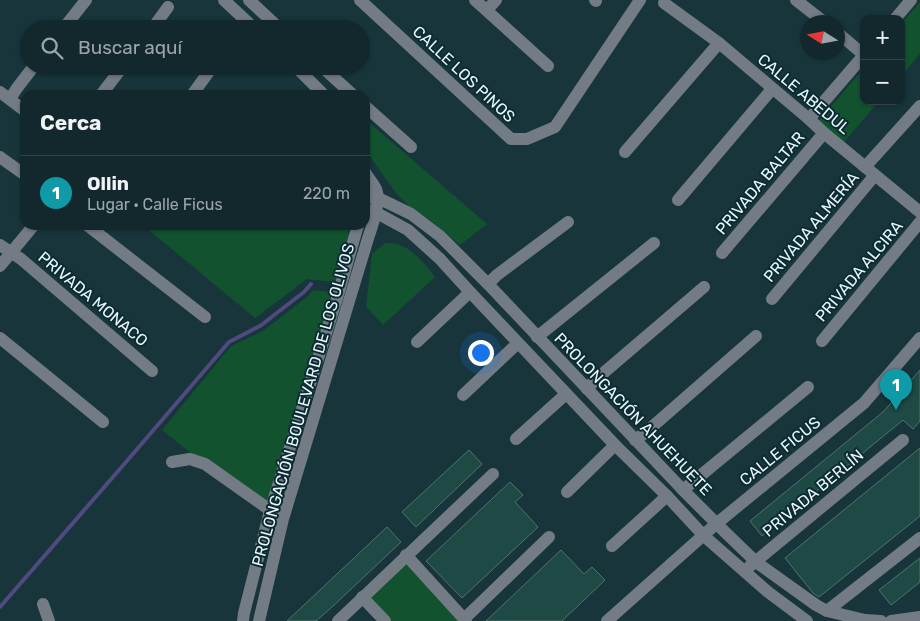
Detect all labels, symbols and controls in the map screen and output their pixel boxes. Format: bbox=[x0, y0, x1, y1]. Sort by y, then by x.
north arrow bbox=[800, 15, 845, 60]
map controls bbox=[860, 15, 905, 105]
button: + bbox=[860, 15, 905, 60]
search box bbox=[20, 20, 370, 75]
street label: CALLE LOS PINOS bbox=[409, 22, 519, 126]
icon: search bbox=[38, 34, 66, 62]
text: Buscar aquí bbox=[78, 36, 182, 59]
street label: CALLE ABEDUL bbox=[754, 50, 854, 138]
button: − bbox=[860, 60, 905, 105]
text: Cerca bbox=[40, 110, 101, 135]
street label: PRIVADA BALTAR bbox=[711, 128, 809, 238]
street label: PRIVADA ALMERÍA bbox=[759, 168, 863, 286]
text: Ollin bbox=[87, 172, 129, 195]
text: 1 bbox=[52, 184, 60, 203]
text: 220 m bbox=[303, 184, 350, 203]
text: Lugar · Calle Ficus bbox=[87, 195, 223, 214]
street label: PRIVADA ALCIRA bbox=[811, 216, 907, 325]
street label: PROLONGACIÓN BOULEVARD DE LOS OLIVOS bbox=[247, 241, 358, 569]
street label: PRIVADA MONACO bbox=[34, 248, 152, 350]
street label: PROLONGACIÓN AHUEHUETE bbox=[550, 328, 716, 499]
your location bbox=[468, 340, 494, 366]
pin: 1 bbox=[880, 369, 912, 410]
street label: CALLE FICUS bbox=[736, 413, 824, 489]
street label: PRIVADA BERLÍN bbox=[759, 445, 867, 541]

